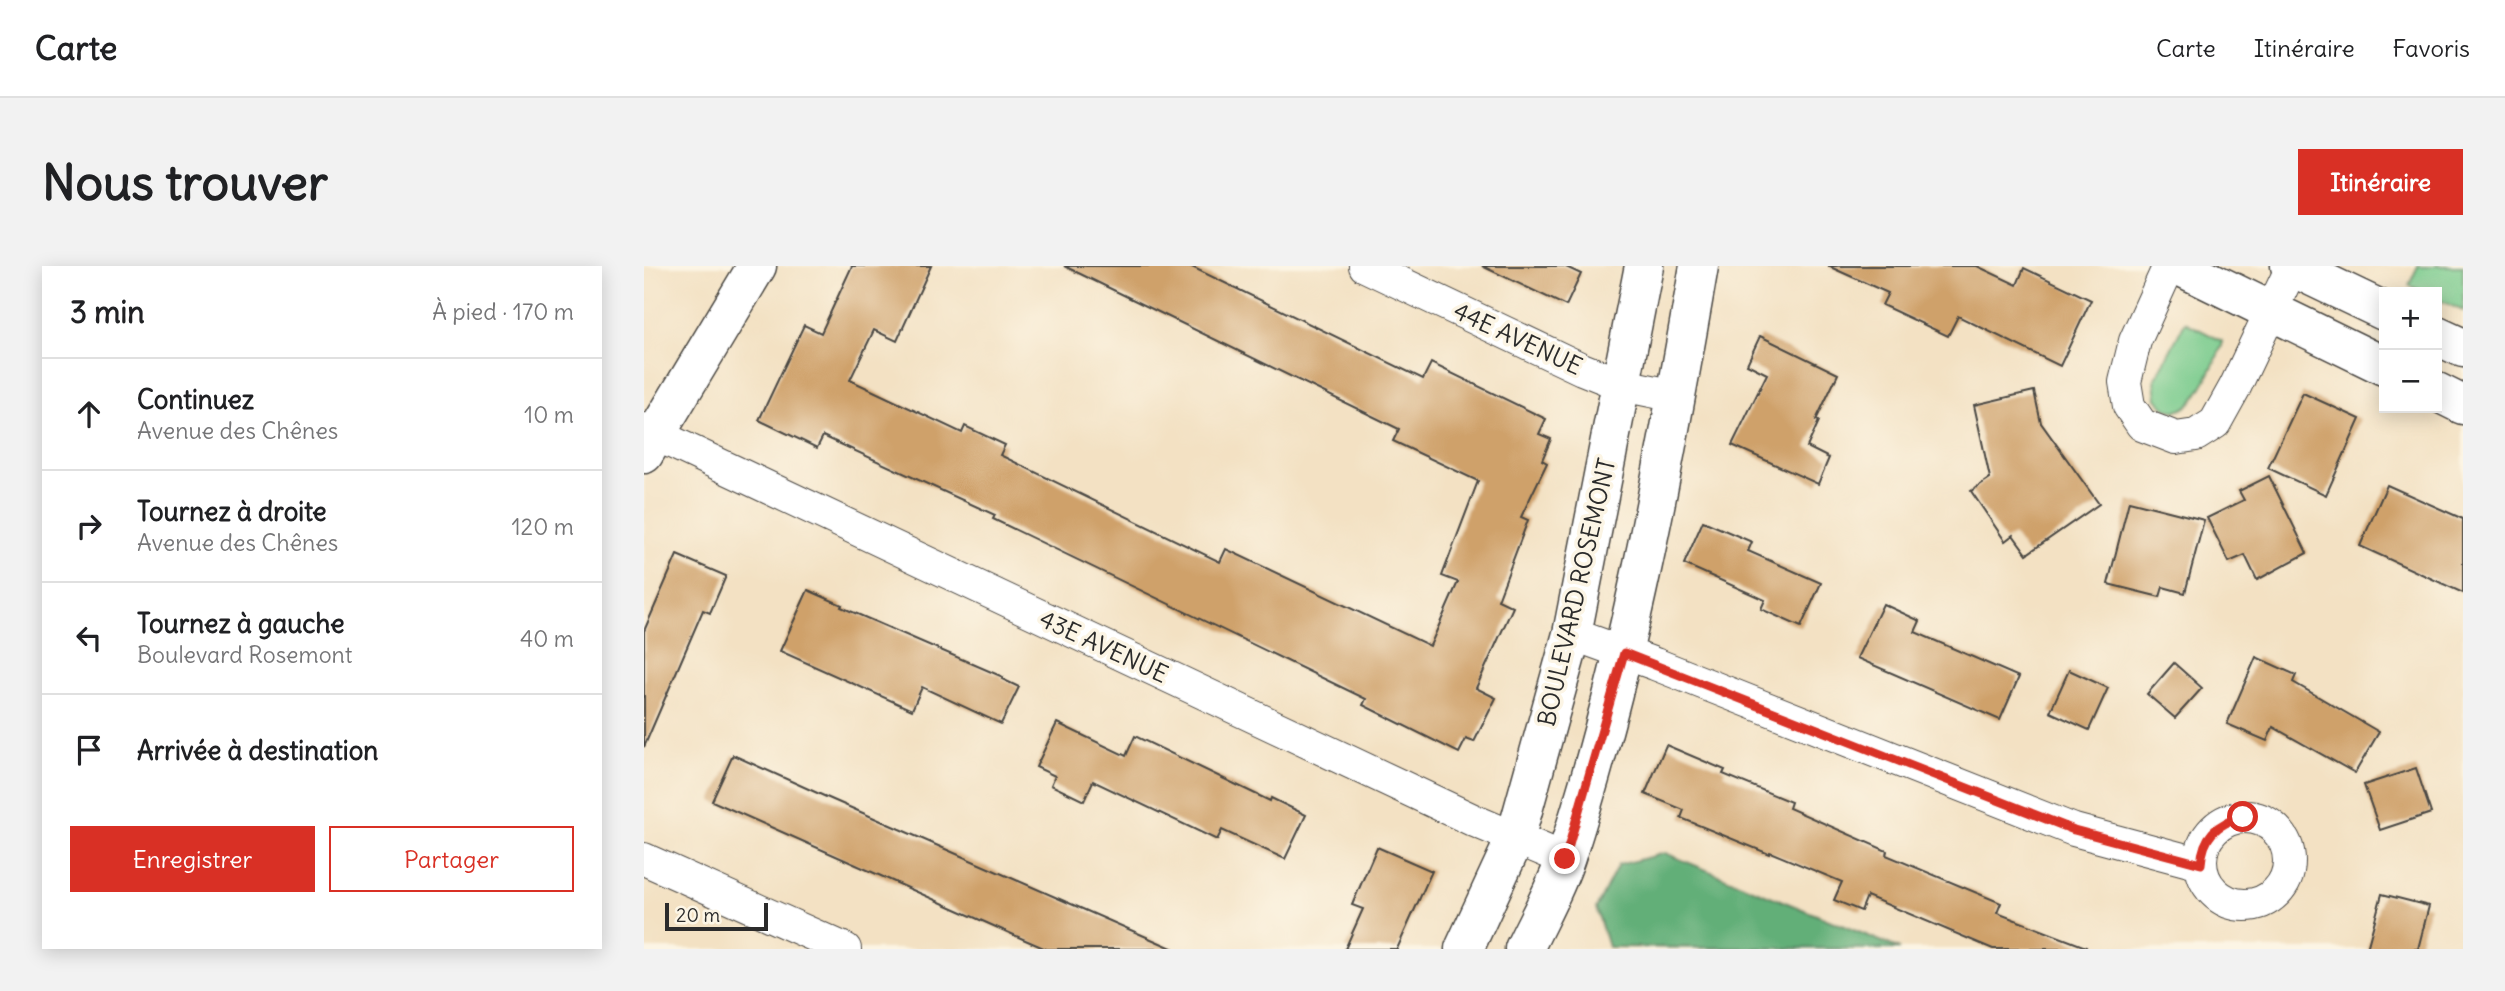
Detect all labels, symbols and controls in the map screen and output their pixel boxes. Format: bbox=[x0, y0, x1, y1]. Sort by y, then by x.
text: Carte bbox=[35, 27, 117, 69]
text: Carte bbox=[2156, 33, 2216, 63]
text: Itinéraire bbox=[2254, 33, 2355, 63]
text: Favoris bbox=[2393, 33, 2470, 63]
button: Itinéraire bbox=[2298, 149, 2463, 215]
text: Nous trouver bbox=[42, 152, 328, 213]
map controls bbox=[2379, 287, 2442, 413]
button: + bbox=[2379, 287, 2442, 350]
text: 3 min bbox=[70, 293, 145, 331]
street label: 44E AVENUE bbox=[1449, 295, 1587, 381]
text: À pied · 170 m bbox=[432, 297, 574, 326]
button: − bbox=[2379, 350, 2442, 413]
text: Continuez bbox=[137, 383, 254, 416]
icon: ahead bbox=[70, 395, 108, 433]
text: 10 m bbox=[524, 400, 574, 429]
text: Avenue des Chênes bbox=[137, 416, 338, 445]
street label: BOULEVARD ROSEMONT bbox=[1531, 455, 1621, 729]
text: Tournez à droite bbox=[137, 495, 327, 528]
icon: right bbox=[70, 507, 108, 545]
text: 120 m bbox=[511, 512, 574, 541]
text: Avenue des Chênes bbox=[137, 528, 338, 557]
street label: 43E AVENUE bbox=[1035, 603, 1173, 689]
text: Tournez à gauche bbox=[137, 607, 345, 640]
icon: left bbox=[70, 619, 108, 657]
text: 40 m bbox=[520, 624, 574, 653]
text: Boulevard Rosemont bbox=[137, 640, 352, 669]
icon: arrive bbox=[70, 731, 108, 769]
text: Arrivée à destination bbox=[137, 734, 378, 767]
route start bbox=[2227, 801, 2258, 832]
button: Enregistrer bbox=[70, 826, 315, 892]
button: Partager bbox=[329, 826, 574, 892]
route end bbox=[1549, 843, 1580, 874]
scale bar bbox=[665, 900, 768, 932]
text: 20 m bbox=[676, 903, 720, 927]

